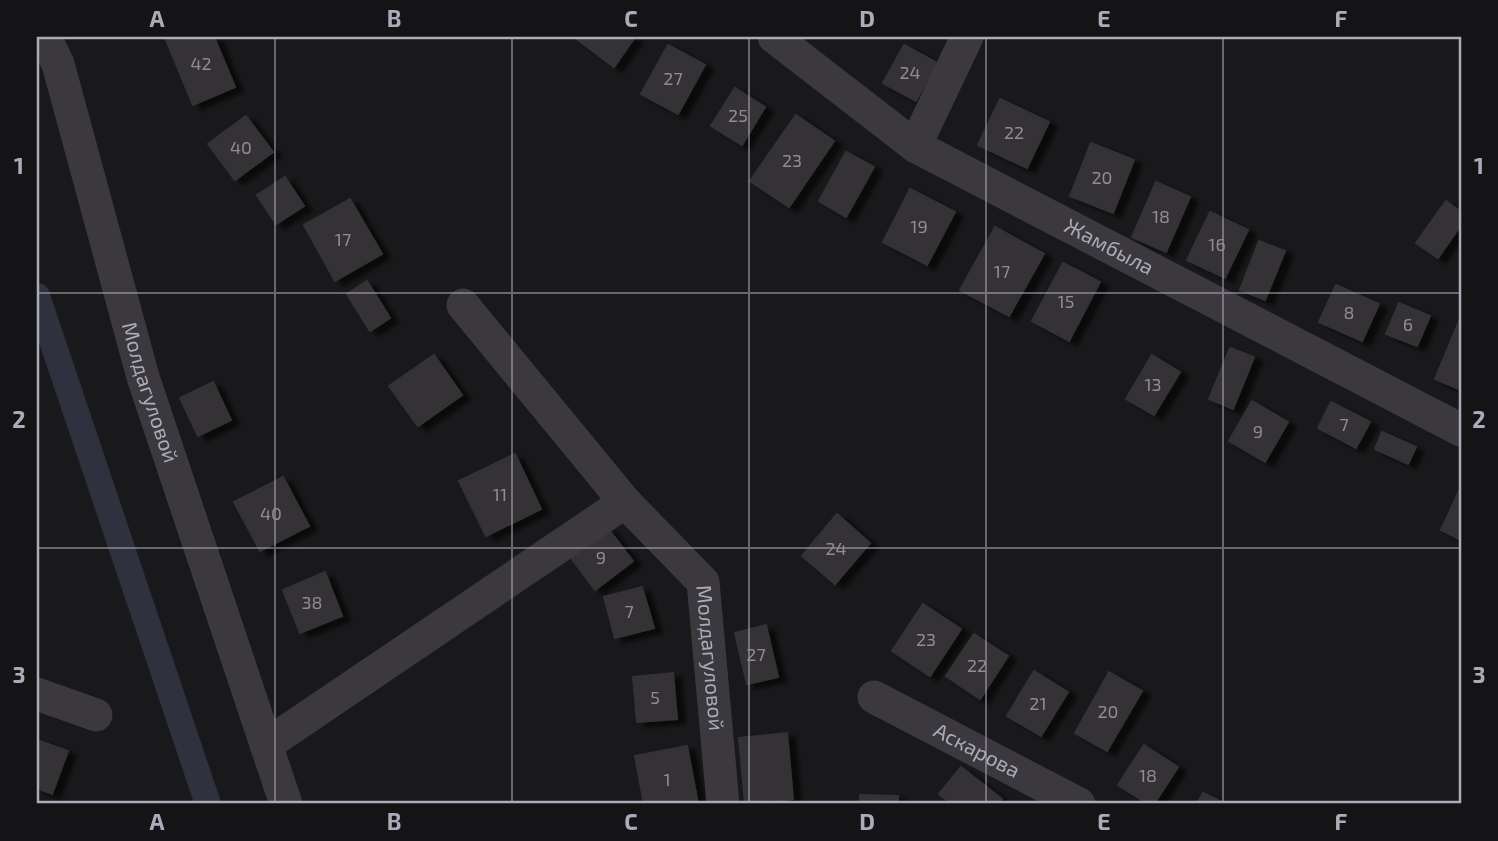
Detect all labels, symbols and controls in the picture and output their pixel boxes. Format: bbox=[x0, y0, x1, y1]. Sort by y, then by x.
text: A bbox=[149, 4, 165, 32]
text: B bbox=[387, 4, 401, 32]
text: C bbox=[624, 4, 638, 32]
text: D bbox=[859, 4, 875, 32]
text: E bbox=[1097, 4, 1111, 32]
text: F bbox=[1335, 4, 1348, 32]
house number: 42 bbox=[190, 52, 212, 74]
house number: 24 bbox=[899, 61, 921, 83]
house number: 27 bbox=[663, 67, 683, 89]
house number: 25 bbox=[728, 104, 748, 126]
house number: 22 bbox=[1004, 121, 1024, 143]
house number: 40 bbox=[230, 136, 252, 158]
house number: 23 bbox=[782, 149, 802, 171]
text: 1 bbox=[14, 151, 24, 179]
text: 1 bbox=[1474, 151, 1484, 179]
house number: 20 bbox=[1092, 166, 1112, 188]
house number: 18 bbox=[1152, 205, 1170, 227]
street label: Жамбыла bbox=[1061, 212, 1159, 279]
house number: 19 bbox=[910, 215, 928, 237]
house number: 17 bbox=[335, 228, 351, 250]
house number: 16 bbox=[1208, 233, 1226, 255]
house number: 17 bbox=[994, 260, 1010, 282]
house number: 15 bbox=[1058, 290, 1074, 312]
house number: 8 bbox=[1344, 301, 1354, 323]
house number: 6 bbox=[1403, 313, 1413, 335]
street label: Молдагуловой bbox=[118, 319, 185, 466]
house number: 13 bbox=[1144, 373, 1162, 395]
text: 2 bbox=[12, 405, 26, 433]
text: 2 bbox=[1472, 405, 1486, 433]
house number: 7 bbox=[1339, 413, 1349, 435]
house number: 9 bbox=[1253, 420, 1263, 442]
house number: 11 bbox=[493, 483, 507, 505]
house number: 40 bbox=[260, 502, 282, 524]
house number: 24 bbox=[825, 537, 847, 559]
house number: 9 bbox=[596, 546, 606, 568]
street label: Молдагуловой bbox=[692, 584, 730, 732]
house number: 38 bbox=[302, 591, 322, 613]
house number: 7 bbox=[624, 600, 634, 622]
house number: 23 bbox=[916, 628, 936, 650]
house number: 27 bbox=[746, 643, 766, 665]
house number: 22 bbox=[967, 654, 987, 676]
text: 3 bbox=[12, 660, 26, 688]
text: 3 bbox=[1472, 660, 1486, 688]
house number: 5 bbox=[650, 686, 660, 708]
house number: 21 bbox=[1029, 692, 1047, 714]
house number: 20 bbox=[1098, 700, 1118, 722]
street label: Аскарова bbox=[930, 717, 1025, 782]
house number: 18 bbox=[1139, 764, 1157, 786]
house number: 1 bbox=[663, 768, 671, 790]
text: A bbox=[149, 807, 165, 835]
text: B bbox=[387, 807, 401, 835]
text: C bbox=[624, 807, 638, 835]
text: D bbox=[859, 807, 875, 835]
text: E bbox=[1097, 807, 1111, 835]
text: F bbox=[1335, 807, 1348, 835]

